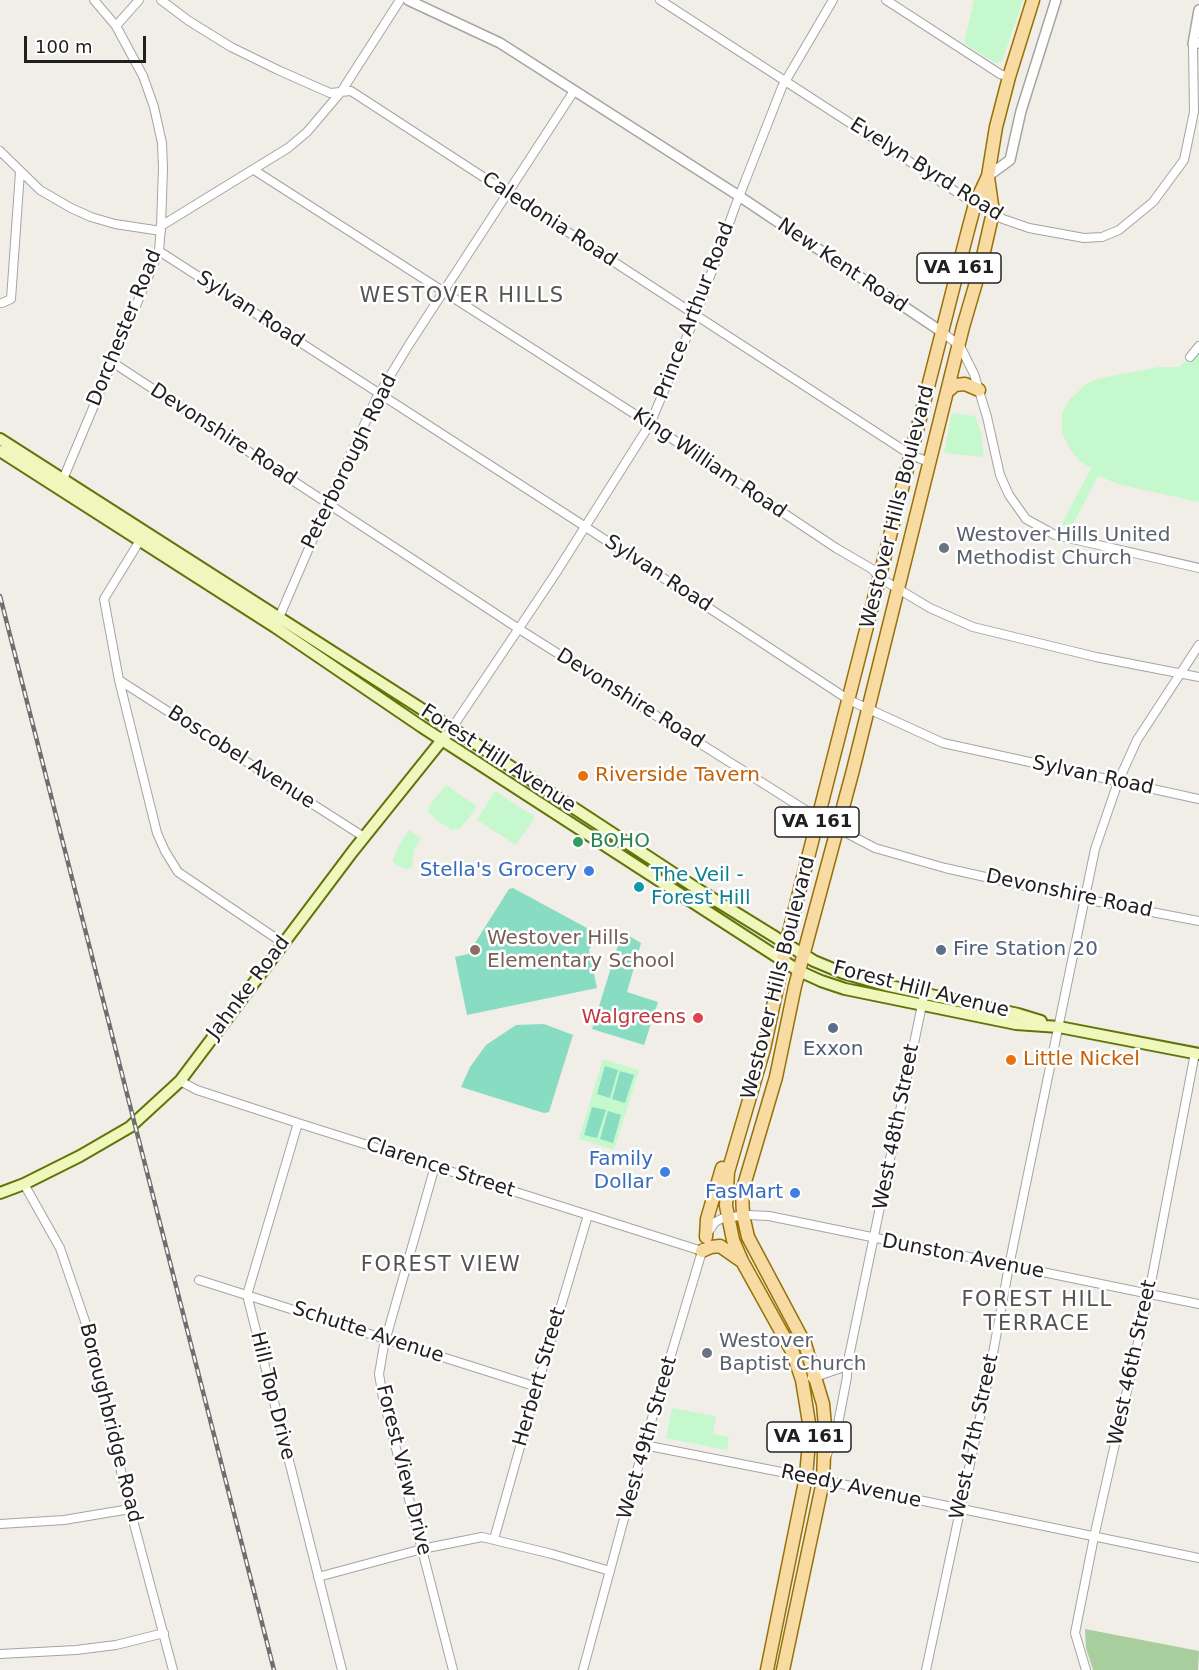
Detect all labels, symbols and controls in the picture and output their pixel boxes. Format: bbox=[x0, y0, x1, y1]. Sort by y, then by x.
scale bar bbox=[27, 24, 148, 62]
text: 100 m bbox=[35, 36, 93, 57]
street label: Evelyn Byrd Road bbox=[845, 113, 1007, 227]
street label: Caledonia Road bbox=[477, 167, 621, 273]
street label: New Kent Road bbox=[773, 214, 911, 318]
street label: Prince Arthur Road bbox=[650, 219, 740, 403]
street label: Dorchester Road bbox=[83, 246, 167, 410]
road number: VA 161 bbox=[917, 253, 1001, 283]
street label: Sylvan Road bbox=[192, 266, 308, 354]
district label: WESTOVER HILLS bbox=[360, 284, 564, 310]
street label: Peterborough Road bbox=[297, 371, 403, 553]
street label: Devonshire Road bbox=[145, 379, 301, 491]
street label: Westover Hills Boulevard bbox=[856, 383, 940, 631]
street label: King William Road bbox=[628, 404, 790, 524]
place label: Westover Hills United Methodist Church bbox=[956, 524, 1170, 571]
street label: Sylvan Road bbox=[600, 530, 716, 618]
marker: Westover Hills United Methodist Church bbox=[937, 541, 951, 555]
street label: Devonshire Road bbox=[552, 644, 708, 754]
street label: Forest Hill Avenue bbox=[416, 700, 580, 818]
street label: Boscobel Avenue bbox=[163, 701, 319, 815]
street label: Sylvan Road bbox=[1030, 751, 1156, 801]
place label: Riverside Tavern bbox=[595, 764, 760, 788]
marker: Riverside Tavern bbox=[576, 769, 590, 783]
road number: VA 161 bbox=[775, 807, 859, 837]
place label: BOHO bbox=[590, 830, 650, 854]
marker: BOHO bbox=[571, 835, 585, 849]
street label: Westover Hills Boulevard bbox=[737, 854, 821, 1102]
place label: Stella's Grocery bbox=[420, 859, 577, 883]
marker: Stella's Grocery bbox=[582, 864, 596, 878]
place label: The Veil - Forest Hill bbox=[651, 864, 750, 911]
street label: Devonshire Road bbox=[983, 865, 1155, 923]
marker: The Veil - Forest Hill bbox=[632, 880, 646, 894]
place label: Westover Hills Elementary School bbox=[487, 927, 675, 974]
street label: Jahnke Road bbox=[202, 932, 296, 1044]
place label: Fire Station 20 bbox=[953, 938, 1098, 962]
marker: Westover Hills Elementary School bbox=[468, 943, 482, 957]
marker: Fire Station 20 bbox=[934, 943, 948, 957]
street label: Forest Hill Avenue bbox=[831, 957, 1011, 1023]
place label: Walgreens bbox=[582, 1006, 686, 1030]
marker: Walgreens bbox=[691, 1011, 705, 1025]
marker: Exxon bbox=[826, 1021, 840, 1035]
place label: Exxon bbox=[803, 1038, 863, 1062]
street label: West 48th Street bbox=[869, 1042, 925, 1212]
place label: Little Nickel bbox=[1023, 1048, 1140, 1072]
marker: Little Nickel bbox=[1004, 1053, 1018, 1067]
street label: Clarence Street bbox=[363, 1133, 517, 1203]
place label: Family Dollar bbox=[589, 1148, 653, 1195]
marker: Family Dollar bbox=[658, 1165, 672, 1179]
place label: FasMart bbox=[705, 1181, 783, 1205]
marker: FasMart bbox=[788, 1186, 802, 1200]
street label: Dunston Avenue bbox=[880, 1230, 1046, 1284]
district label: FOREST VIEW bbox=[361, 1253, 521, 1279]
street label: West 46th Street bbox=[1104, 1278, 1162, 1448]
district label: FOREST HILL TERRACE bbox=[961, 1288, 1113, 1338]
street label: Schutte Avenue bbox=[289, 1297, 447, 1369]
street label: Herbert Street bbox=[509, 1305, 571, 1449]
street label: Boroughbridge Road bbox=[74, 1321, 146, 1525]
street label: Hill Top Drive bbox=[244, 1329, 300, 1463]
place label: Westover Baptist Church bbox=[719, 1330, 866, 1377]
marker: Westover Baptist Church bbox=[700, 1346, 714, 1360]
street label: West 47th Street bbox=[946, 1352, 1004, 1522]
street label: West 49th Street bbox=[613, 1354, 683, 1522]
street label: Forest View Drive bbox=[370, 1382, 436, 1558]
road number: VA 161 bbox=[767, 1422, 851, 1452]
street label: Reedy Avenue bbox=[779, 1460, 923, 1514]

